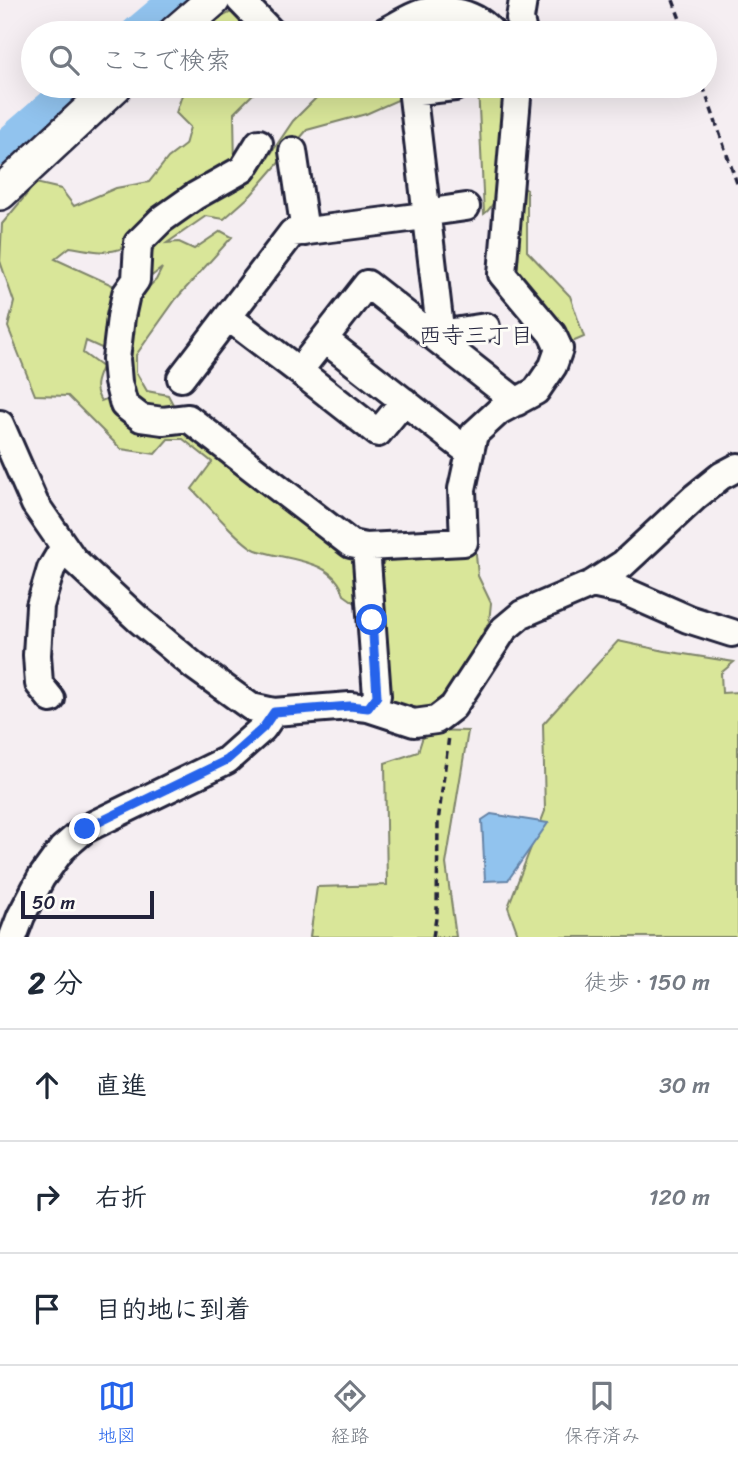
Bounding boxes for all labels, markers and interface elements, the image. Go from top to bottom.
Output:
search box [21,21,717,98]
text: ここで検索 [101,37,231,83]
icon: search [45,41,83,79]
district label: 西寺三丁目 [419,315,534,356]
route start [356,604,387,635]
route end [69,813,100,844]
text: 50 m [32,886,75,919]
scale bar [21,888,154,920]
text: 2 分 [28,956,83,1010]
text: 徒歩 · 150 m [584,962,710,1003]
text: 直進 [95,1062,147,1108]
text: 30 m [659,1065,710,1106]
icon: ahead [28,1066,66,1104]
text: 右折 [95,1174,147,1220]
text: 120 m [649,1177,710,1218]
icon: right [28,1178,66,1216]
text: 目的地に到着 [95,1286,251,1332]
icon: arrive [28,1290,66,1328]
tab: 地図 [98,1377,136,1452]
tab: 経路 [331,1377,369,1452]
tab: 保存済み [564,1377,640,1452]

